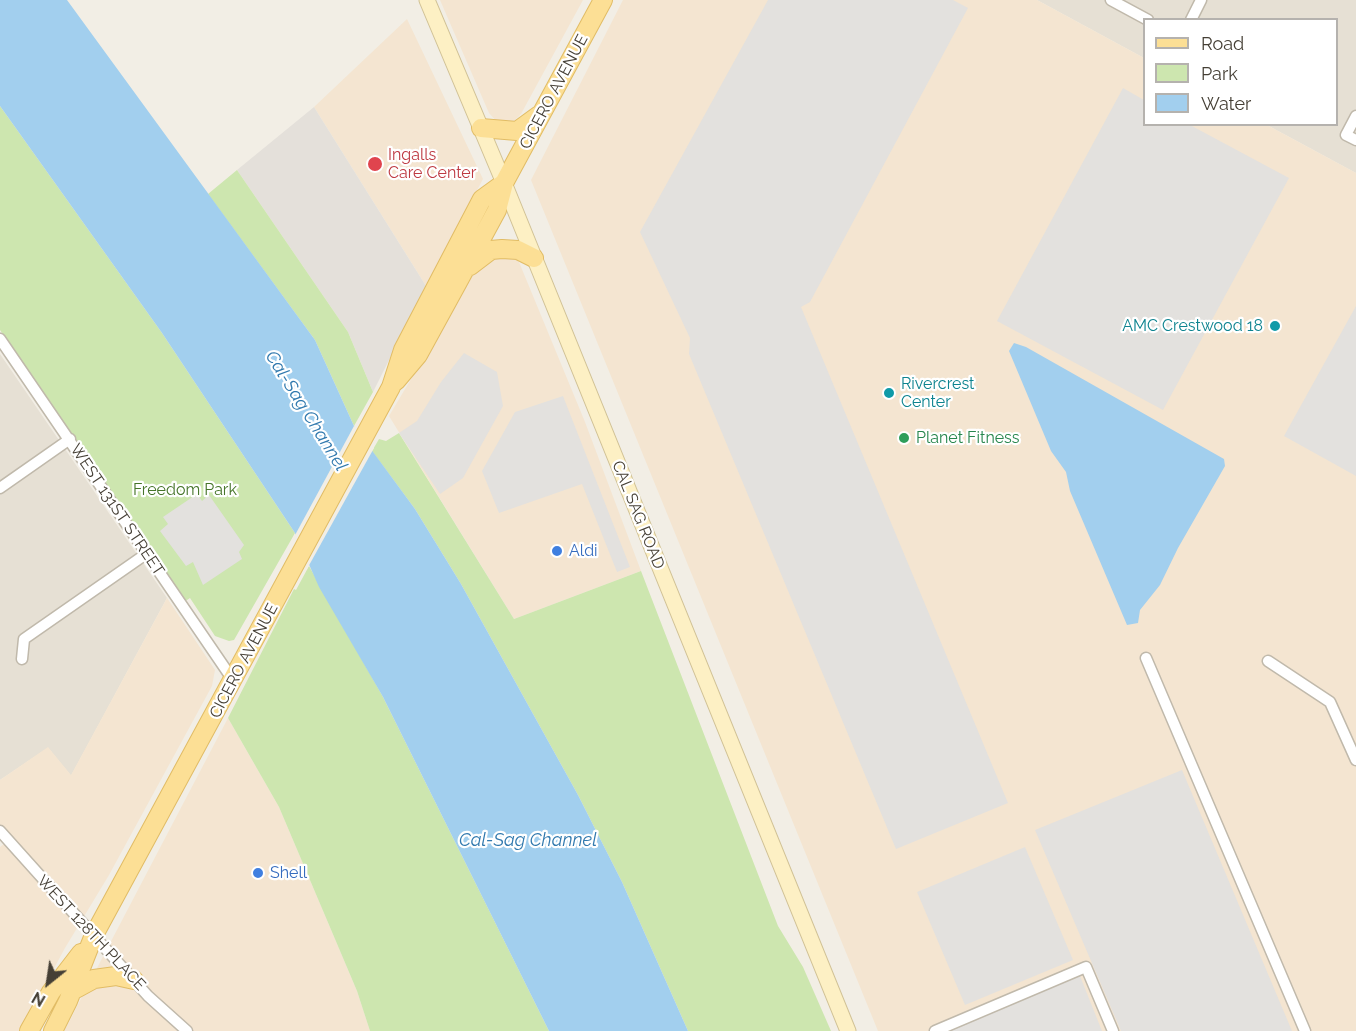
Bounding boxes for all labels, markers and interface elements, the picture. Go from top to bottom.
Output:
legend [1143,18,1338,126]
street label: CICERO AVENUE [516,31,592,153]
text: Road [1201,33,1244,54]
text: Park [1201,63,1238,84]
text: Water [1201,93,1251,114]
place label: Ingalls Care Center [388,145,476,183]
marker: Ingalls Care Center [366,155,384,173]
place label: AMC Crestwood 18 [1122,316,1263,336]
marker: AMC Crestwood 18 [1268,319,1282,333]
water label: Cal-Sag Channel [260,347,352,475]
place label: Rivercrest Center [901,374,974,412]
marker: Rivercrest Center [882,386,896,400]
place label: Planet Fitness [916,428,1020,448]
marker: Planet Fitness [897,431,911,445]
street label: WEST 131ST STREET [66,440,168,580]
street label: CAL SAG ROAD [608,458,668,572]
park label: Freedom Park [133,480,237,500]
place label: Aldi [569,541,598,561]
marker: Aldi [550,544,564,558]
street label: CICERO AVENUE [206,600,282,722]
water label: Cal-Sag Channel [459,830,597,852]
place label: Shell [270,863,307,883]
marker: Shell [251,866,265,880]
street label: WEST 128TH PLACE [33,871,149,995]
north arrow [18,953,78,1013]
text: N [29,988,49,1010]

